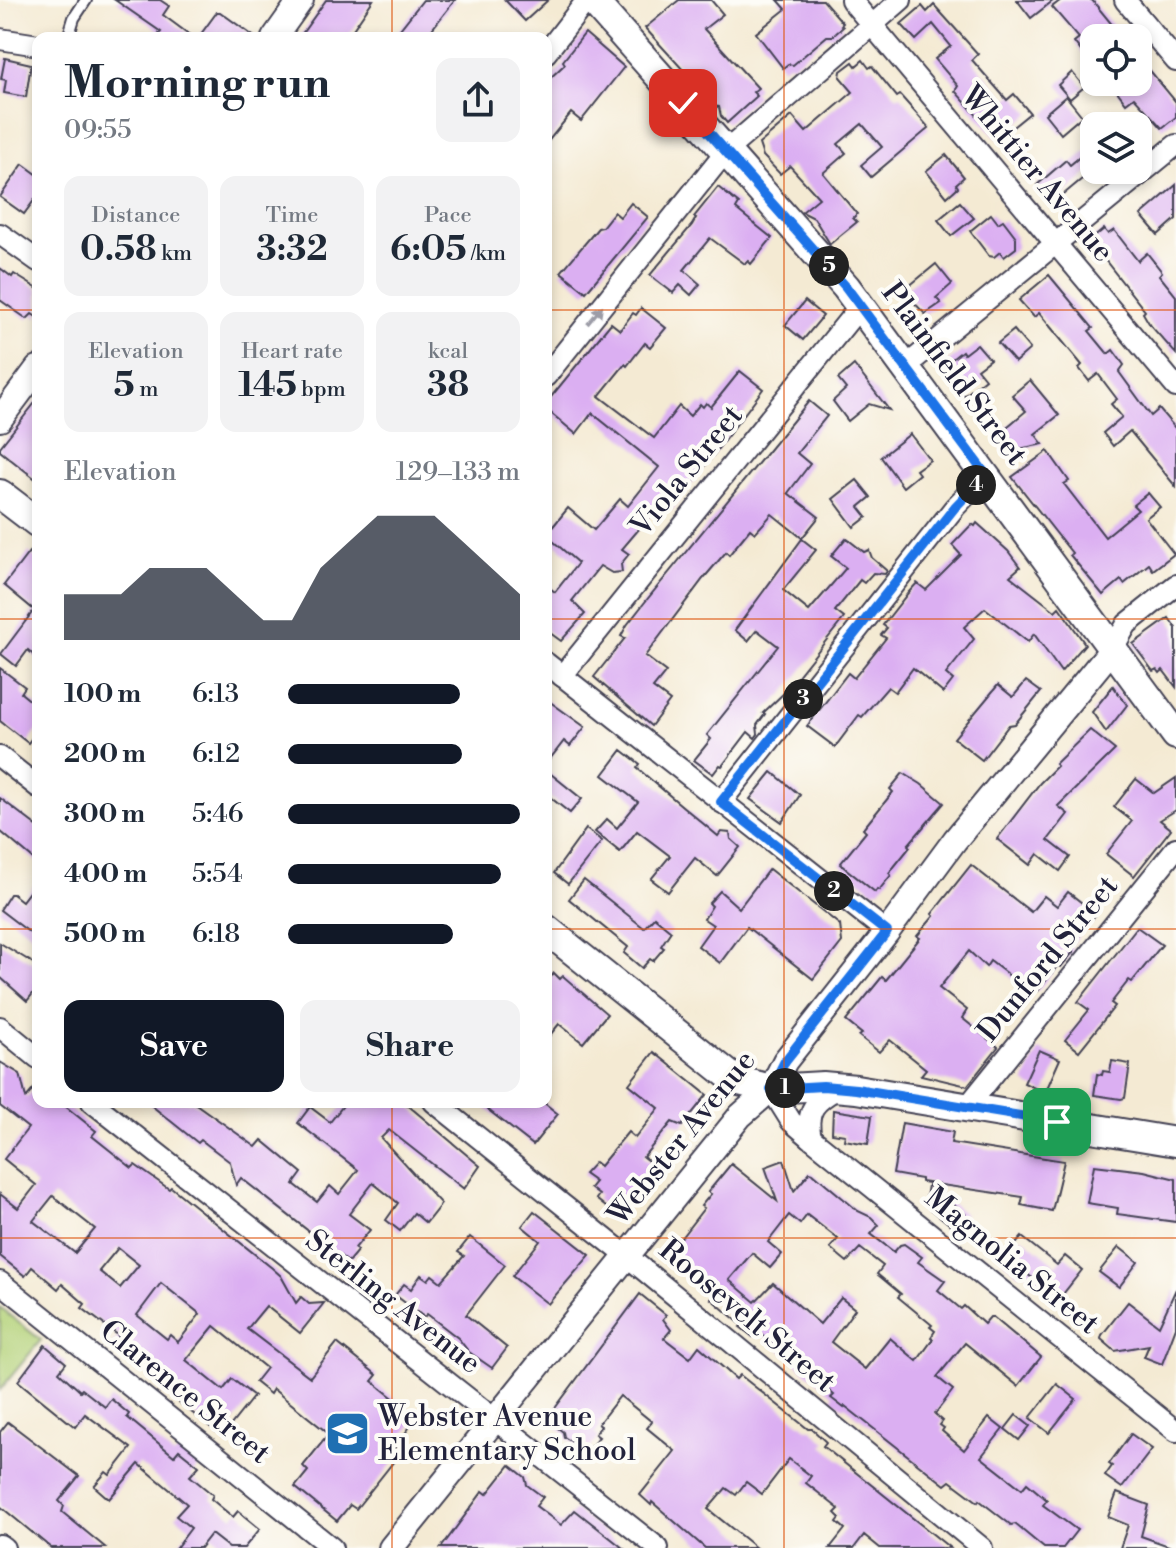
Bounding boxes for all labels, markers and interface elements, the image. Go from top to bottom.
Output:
map controls [1080,24,1152,184]
button: locate [1080,24,1152,96]
text: Morning run [64,56,330,111]
button: share [436,58,520,142]
pin [649,69,717,137]
street label: Whittier Avenue [951,77,1122,270]
icon: check [661,81,705,125]
button: layers [1080,112,1152,184]
text: 09:55 [64,114,132,146]
text: Distance [92,202,180,229]
text: Time [266,202,318,229]
text: Pace [424,202,472,229]
text: 0.58 [80,229,157,271]
text: 3:32 [256,229,328,271]
text: 6:05 [390,229,467,271]
text: km [157,240,192,267]
text: /km [467,240,506,267]
pin: 5 [809,246,849,286]
text: 5 [822,252,836,279]
street label: Plainfield Street [873,275,1035,473]
one-way arrow [586,305,602,325]
text: Elevation [88,338,184,365]
text: Heart rate [241,338,343,365]
text: kcal [428,338,468,365]
text: 5 [114,365,135,407]
text: 145 [238,365,297,407]
text: 38 [427,365,469,407]
text: m [135,376,158,403]
text: bpm [297,376,346,403]
street label: Viola Street [622,397,752,545]
text: Elevation [64,456,177,488]
text: 129–133 m [396,456,520,488]
pin: 4 [956,465,996,505]
text: 4 [969,471,983,498]
text: 100 m [64,678,141,710]
text: 6:13 [192,678,239,710]
pin: 3 [783,679,823,719]
text: 3 [796,685,810,712]
text: 200 m [64,738,146,770]
text: 6:12 [192,738,240,770]
text: 300 m [64,798,145,830]
text: 5:46 [192,798,243,830]
text: 400 m [64,858,147,890]
text: 5:54 [192,858,243,890]
street label: Dunford Street [969,868,1127,1050]
pin: 2 [814,871,854,911]
text: 2 [827,877,841,904]
text: 500 m [64,918,146,950]
text: 6:18 [192,918,240,950]
button: Save [64,1000,284,1092]
button: Share [300,1000,520,1092]
street label: Webster Avenue [599,1043,764,1234]
pin: 1 [765,1068,805,1108]
text: 1 [780,1074,790,1101]
pin [1023,1088,1091,1156]
icon: arrive [1035,1100,1079,1144]
street label: Magnolia Street [917,1179,1107,1343]
street label: Sterling Avenue [298,1222,488,1382]
street label: Roosevelt Street [651,1231,843,1401]
street label: Clarence Street [92,1312,278,1473]
place label: Webster Avenue Elementary School [377,1398,636,1470]
school or university icon: Webster Avenue Elementary School [323,1410,371,1458]

